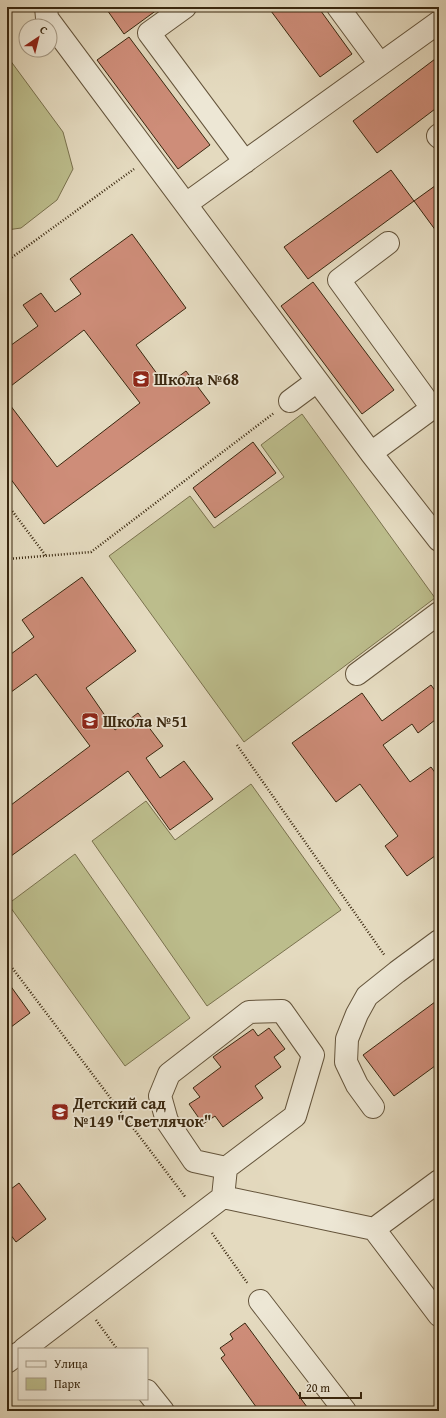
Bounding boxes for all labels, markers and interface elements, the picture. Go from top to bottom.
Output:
north arrow [18,18,58,58]
text: С [37,21,51,38]
place label: Школа №68 [154,367,239,391]
school or university icon: Школа №68 [131,369,151,389]
place label: Школа №51 [103,709,188,733]
school or university icon: Школа №51 [80,711,100,731]
place label: Детский сад №149 "Светлячок" [72,1091,212,1133]
school or university icon: Детский сад №149 "Светлячок" [50,1102,70,1122]
legend [18,1348,148,1400]
text: Улица [54,1355,88,1372]
scale bar [300,1374,361,1400]
text: Парк [54,1375,81,1392]
text: 20 m [306,1379,330,1396]

